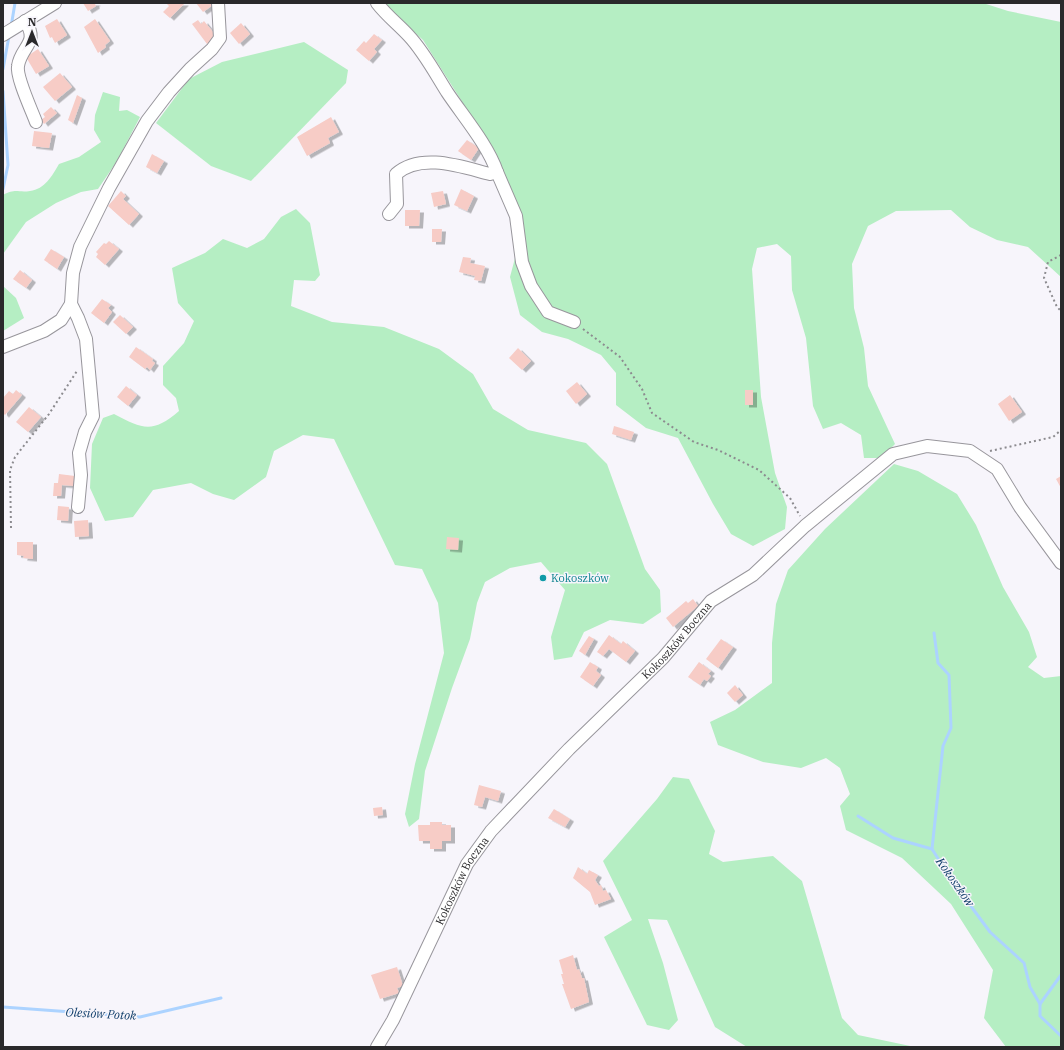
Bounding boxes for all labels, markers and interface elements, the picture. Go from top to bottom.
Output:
north arrow [12,12,52,52]
text: N [28,15,37,29]
place label: Kokoszków [551,571,609,585]
marker: Kokoszków [538,573,548,583]
street label: Kokoszków Boczna [639,599,714,682]
street label: Kokoszków Boczna [432,834,492,927]
water label: Kokoszków [933,854,979,910]
water label: Olesiów Potok [65,1004,137,1023]

